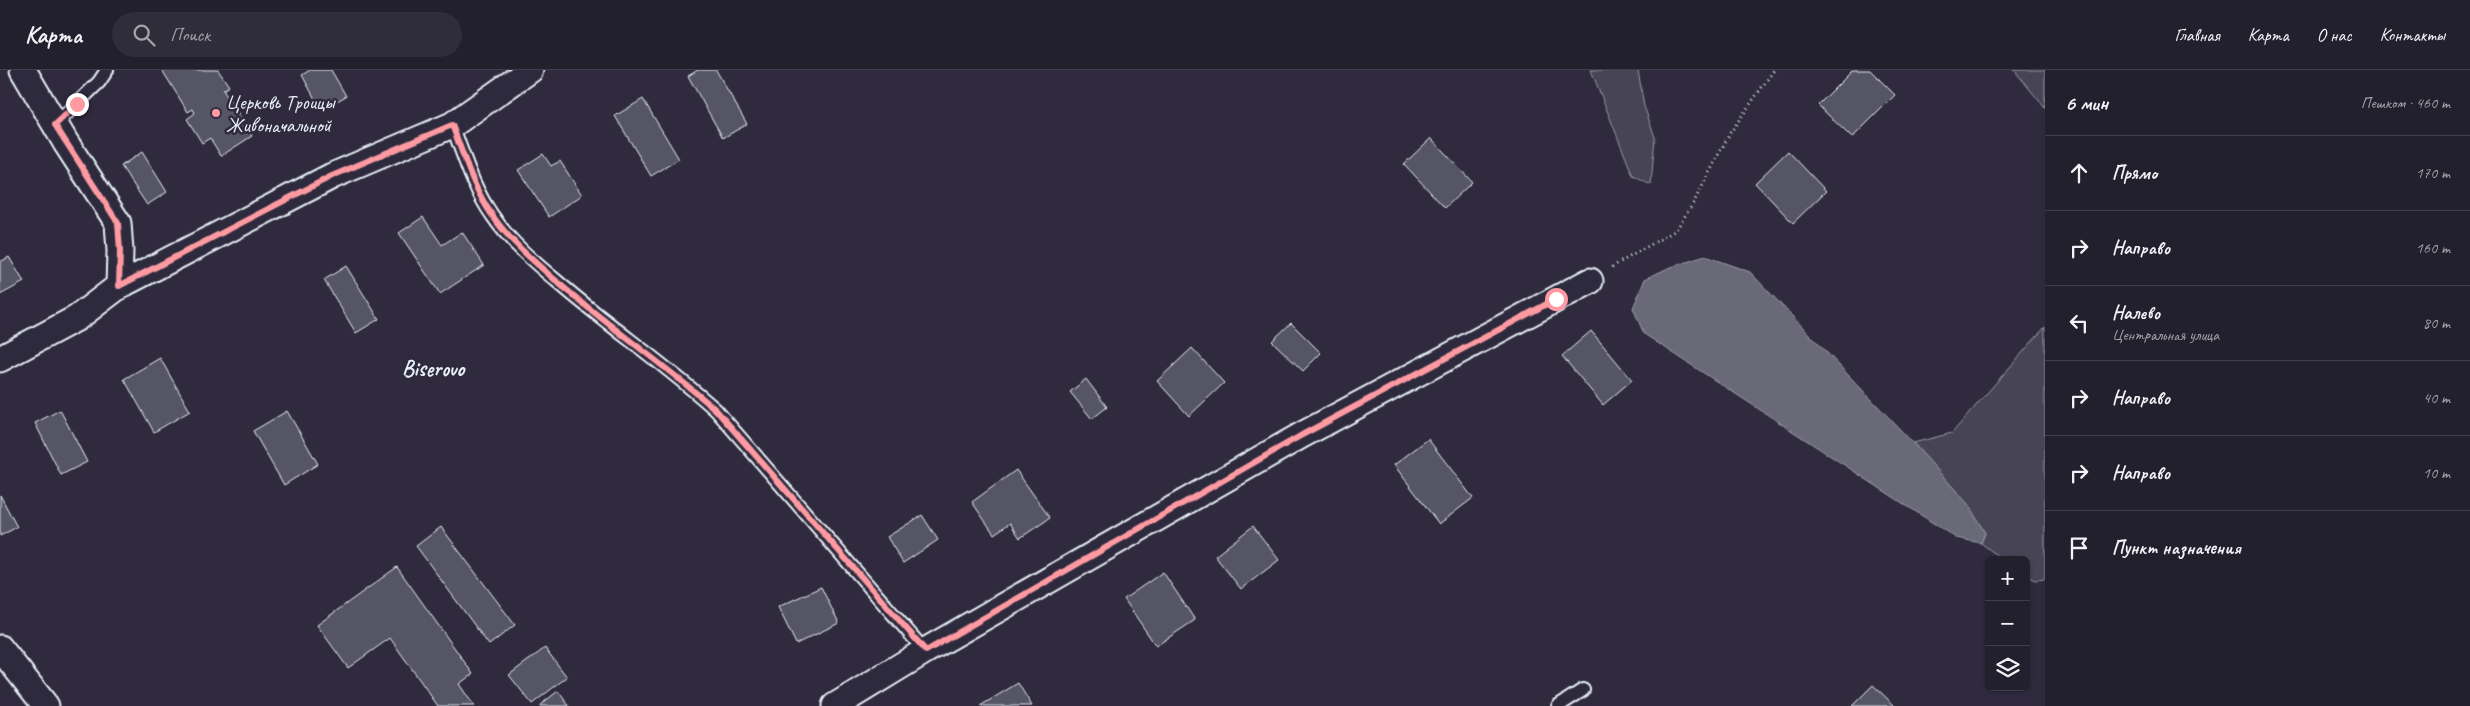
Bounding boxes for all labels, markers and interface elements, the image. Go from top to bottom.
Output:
search box [112,12,462,57]
text: Карта [25,20,82,50]
icon: search [130,21,158,49]
text: Поиск [170,23,210,47]
text: Главная [2175,24,2220,46]
text: Карта [2248,24,2289,46]
text: О нас [2317,24,2352,46]
text: Контакты [2380,24,2445,46]
place label: Церковь Троицы Живоначальной [226,90,336,138]
text: 6 мин [2065,90,2108,116]
route end [66,93,89,116]
text: Пешком · 460 m [2361,93,2450,113]
marker: Церковь Троицы Живоначальной [210,107,222,119]
icon: ahead [2065,159,2093,187]
text: Прямо [2112,161,2157,185]
text: 170 m [2416,163,2450,183]
icon: right [2065,234,2093,262]
text: Направо [2112,236,2170,260]
text: 160 m [2416,238,2450,258]
route start [1545,288,1568,311]
text: Налево [2112,301,2160,325]
icon: left [2065,309,2093,337]
text: 80 m [2423,313,2450,333]
text: Центральная улица [2112,325,2219,345]
district label: Biserovo [402,355,466,383]
icon: right [2065,384,2093,412]
text: Направо [2112,386,2170,410]
text: 40 m [2423,388,2450,408]
icon: right [2065,459,2093,487]
text: Направо [2112,461,2170,485]
text: 10 m [2423,463,2450,483]
icon: arrive [2065,534,2093,562]
text: Пункт назначения [2112,536,2241,560]
map controls [1985,556,2030,691]
button: + [1985,556,2030,601]
button: − [1985,601,2030,646]
button: layers [1985,646,2030,691]

